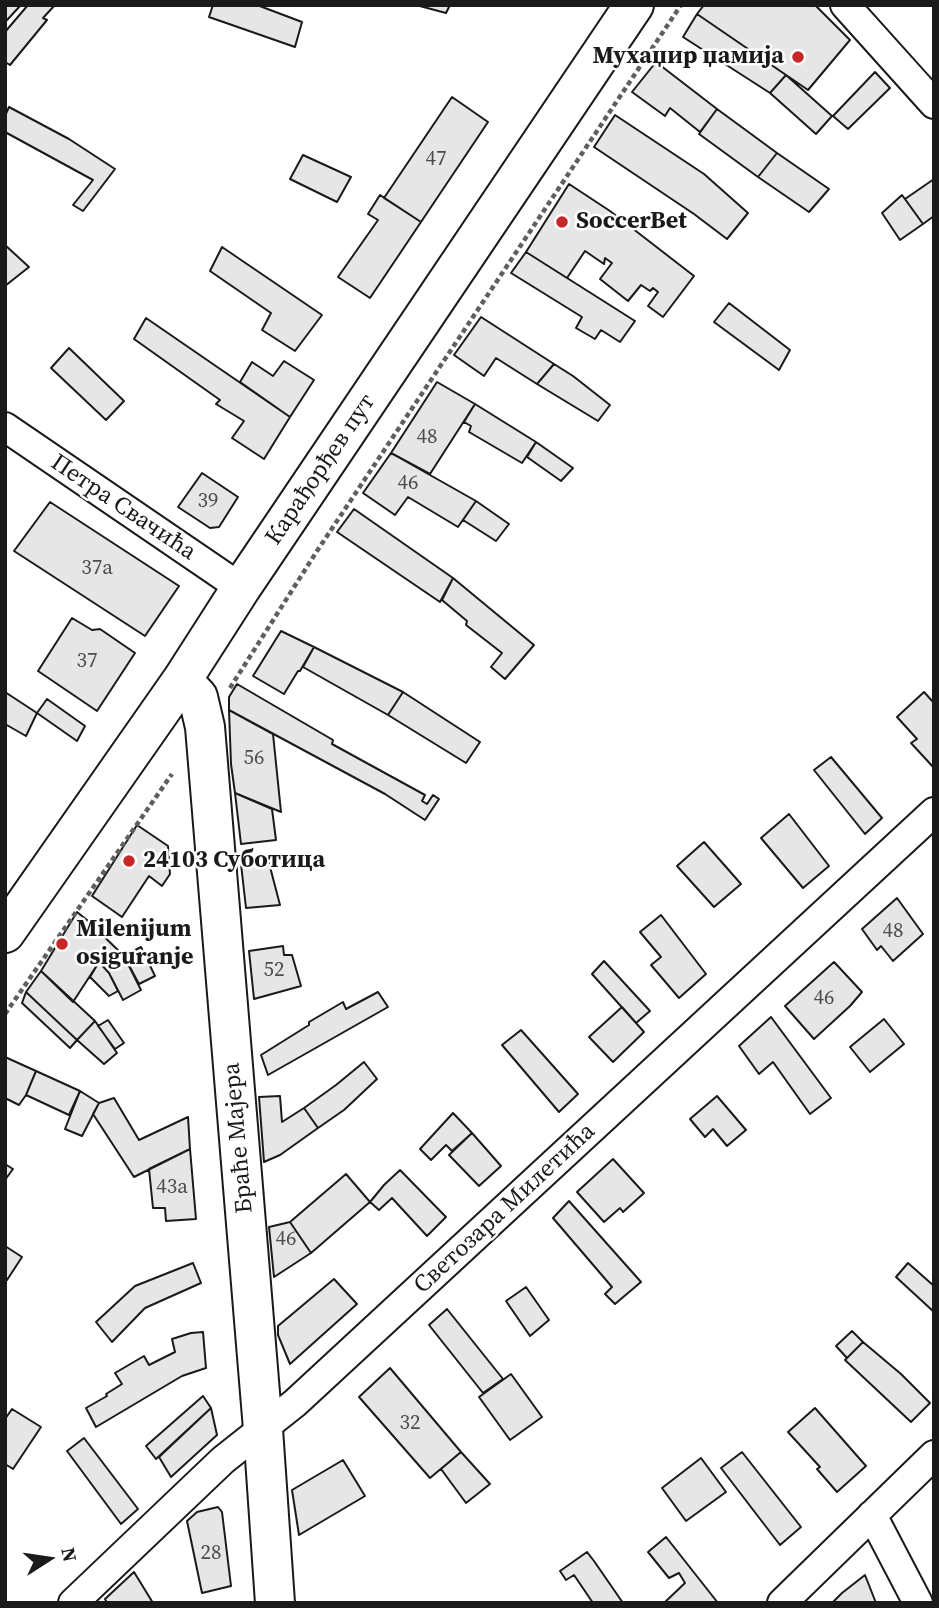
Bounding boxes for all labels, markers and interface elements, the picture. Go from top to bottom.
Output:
place label: Мухаџир џамија [593,43,784,71]
marker: Мухаџир џамија [790,49,806,65]
house number: 47 [426,147,446,173]
place label: SoccerBet [576,208,687,236]
marker: SoccerBet [554,214,570,230]
street label: Карађорђев пут [260,389,382,551]
house number: 48 [417,425,437,451]
street label: Петра Свачића [45,449,201,567]
house number: 46 [398,471,418,497]
house number: 39 [198,489,218,515]
house number: 37a [81,556,113,582]
house number: 37 [77,649,97,675]
house number: 56 [244,746,264,772]
place label: 24103 Суботица [143,847,325,875]
marker: 24103 Суботица [121,853,137,869]
place label: Milenijum osiguranje [76,916,194,972]
house number: 48 [883,919,903,945]
marker: Milenijum osiguranje [54,936,70,952]
house number: 52 [264,958,284,984]
house number: 46 [814,986,834,1012]
street label: Браће Мајера [218,1061,260,1215]
street label: Светозара Милетића [409,1118,601,1300]
house number: 43a [156,1175,188,1201]
house number: 46 [276,1227,296,1253]
house number: 32 [400,1411,420,1437]
north arrow [14,1524,84,1594]
house number: 28 [201,1541,221,1567]
text: N [55,1545,84,1564]

